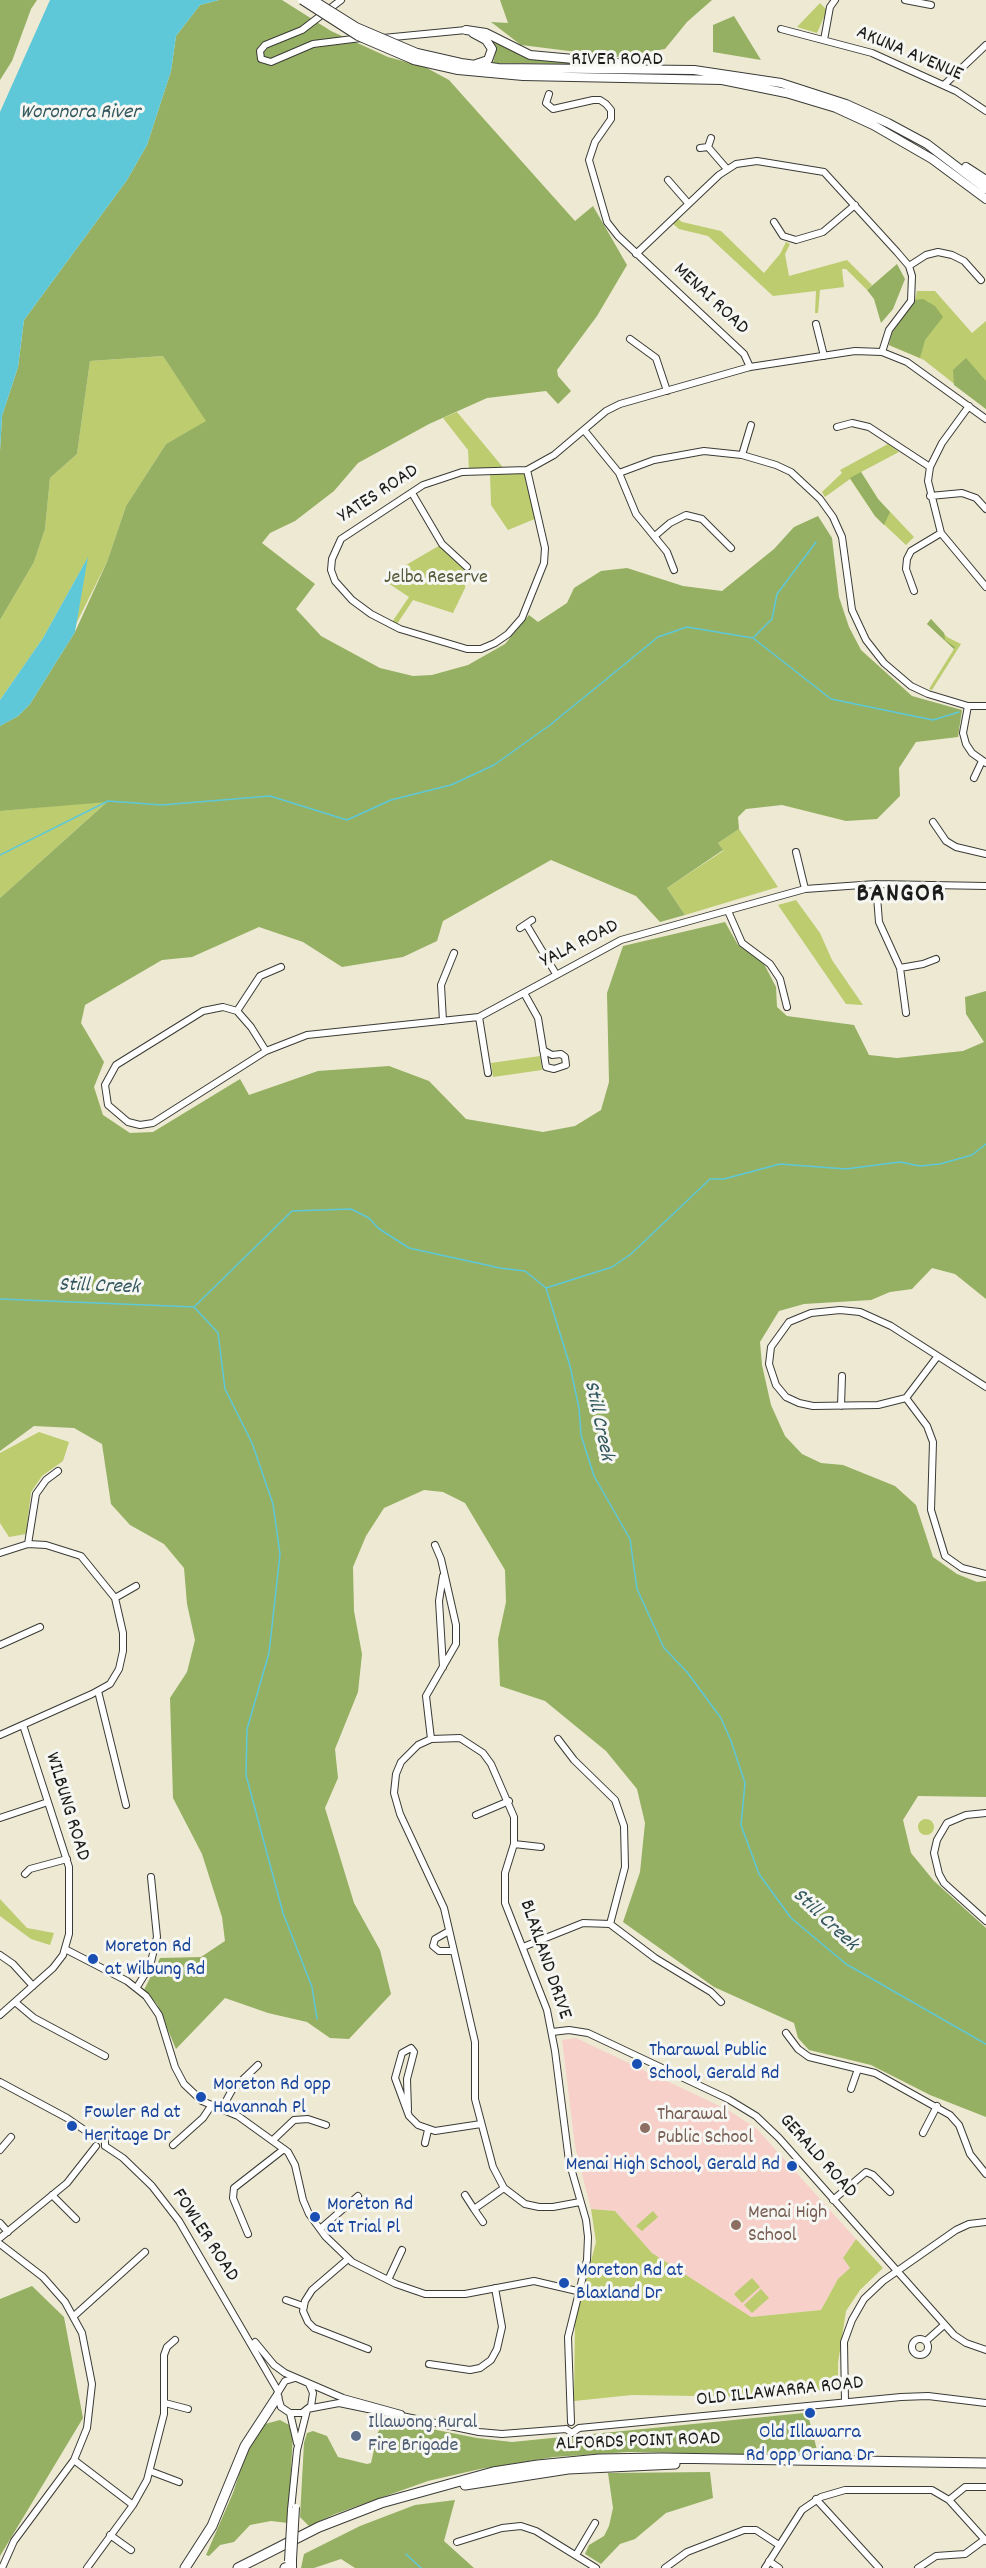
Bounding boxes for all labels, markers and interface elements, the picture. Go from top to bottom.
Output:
street label: AKUNA AVENUE [852,22,966,88]
street label: RIVER ROAD [571,49,663,73]
water label: Woronora River [20,101,140,127]
street label: MENAI ROAD [667,259,753,341]
street label: YATES ROAD [334,460,424,530]
park label: Jelba Reserve [384,567,488,591]
district label: BANGOR [856,880,946,912]
street label: YALA ROAD [537,915,623,975]
water label: Still Creek [58,1274,140,1302]
water label: Still Creek [576,1379,618,1463]
street label: WILBUNG ROAD [38,1750,94,1864]
water label: Still Creek [786,1884,862,1958]
street label: BLAXLAND DRIVE [512,1897,576,2023]
place label: Moreton Rd at Wilbung Rd [105,1936,205,1983]
marker: Moreton Rd at Wilbung Rd [86,1952,100,1966]
place label: Tharawal Public School, Gerald Rd [649,2040,779,2087]
marker: Tharawal Public School, Gerald Rd [630,2057,644,2071]
place label: Moreton Rd opp Havannah Pl [213,2074,331,2121]
marker: Moreton Rd opp Havannah Pl [194,2090,208,2104]
place label: Fowler Rd at Heritage Dr [84,2102,181,2149]
place label: Tharawal Public School [657,2104,753,2151]
street label: GERALD ROAD [773,2110,861,2204]
marker: Fowler Rd at Heritage Dr [65,2119,79,2133]
marker: Tharawal Public School [638,2121,652,2135]
place label: Menai High School, Gerald Rd [566,2154,780,2178]
marker: Menai High School, Gerald Rd [785,2159,799,2173]
street label: FOWLER ROAD [165,2185,243,2287]
place label: Moreton Rd at Trial Pl [327,2194,413,2241]
place label: Menai High School [748,2202,827,2249]
marker: Moreton Rd at Trial Pl [308,2210,322,2224]
marker: Menai High School [729,2218,743,2232]
place label: Moreton Rd at Blaxland Dr [576,2260,683,2307]
marker: Moreton Rd at Blaxland Dr [557,2276,571,2290]
street label: OLD ILLAWARRA ROAD [695,2372,865,2414]
marker: Old Illawarra Rd opp Oriana Dr [803,2406,817,2420]
place label: Illawong Rural Fire Brigade [368,2412,477,2459]
place label: Old Illawarra Rd opp Oriana Dr [746,2422,874,2469]
street label: ALFORDS POINT ROAD [555,2428,721,2458]
marker: Illawong Rural Fire Brigade [349,2429,363,2443]

